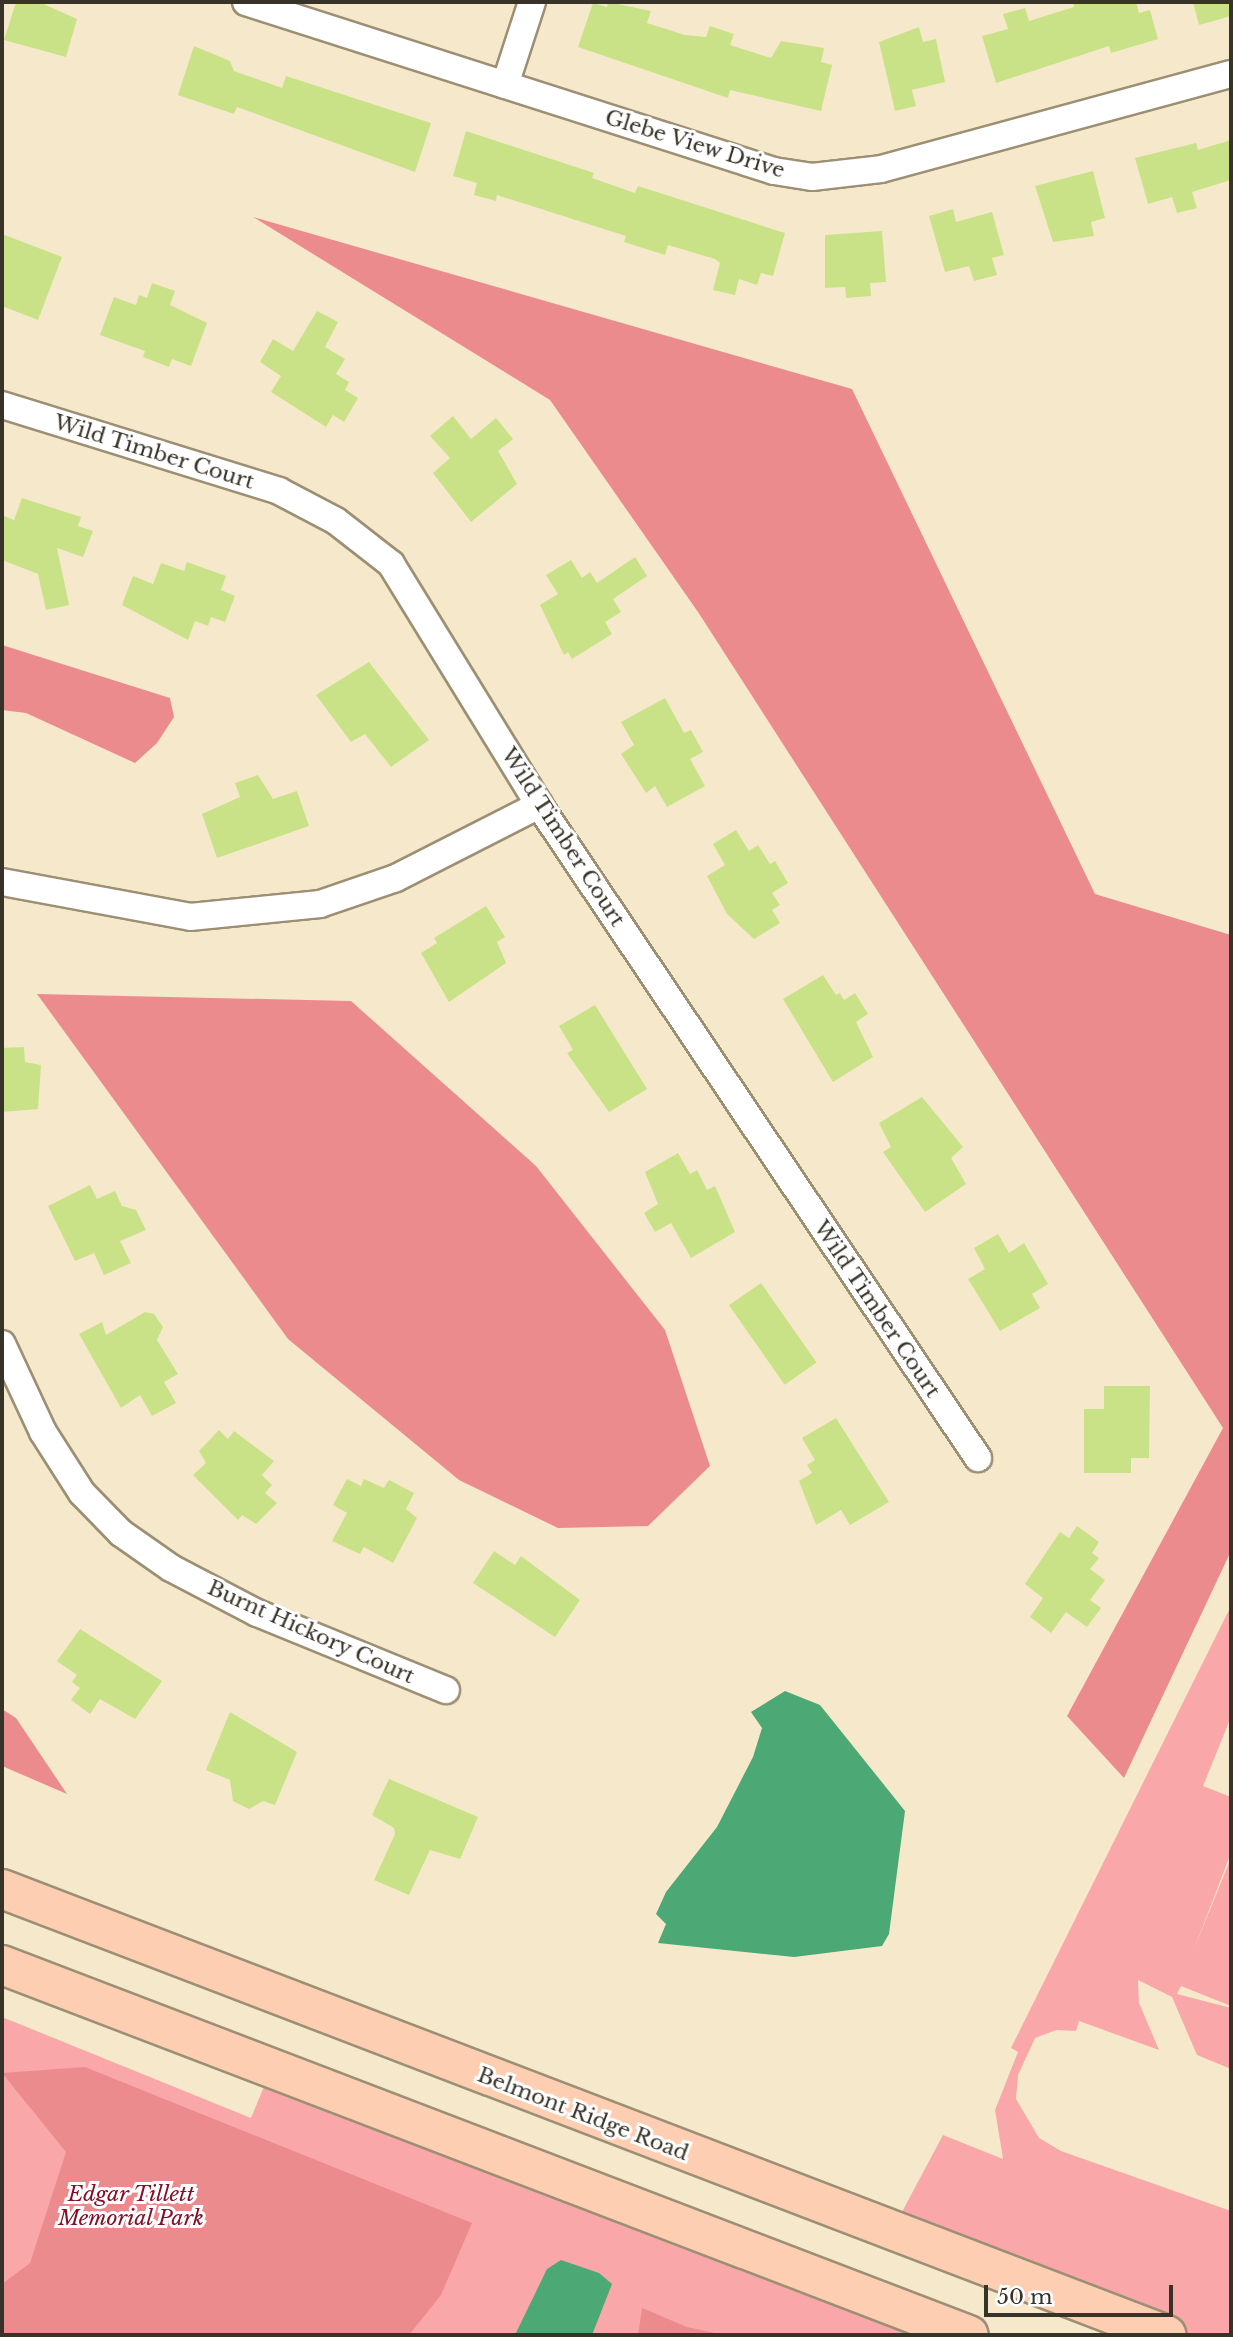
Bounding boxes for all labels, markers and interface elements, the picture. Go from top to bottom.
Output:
street label: Glebe View Drive [601,104,789,184]
street label: Wild Timber Court [50,409,258,495]
street label: Wild Timber Court [496,742,630,932]
street label: Wild Timber Court [808,1215,946,1403]
street label: Burnt Hickory Court [203,1575,419,1689]
street label: Belmont Ridge Road [474,2062,692,2166]
park label: Edgar Tillett Memorial Park [58,2181,204,2231]
scale bar [988,2270,1177,2314]
text: 50 m [997,2284,1052,2310]

